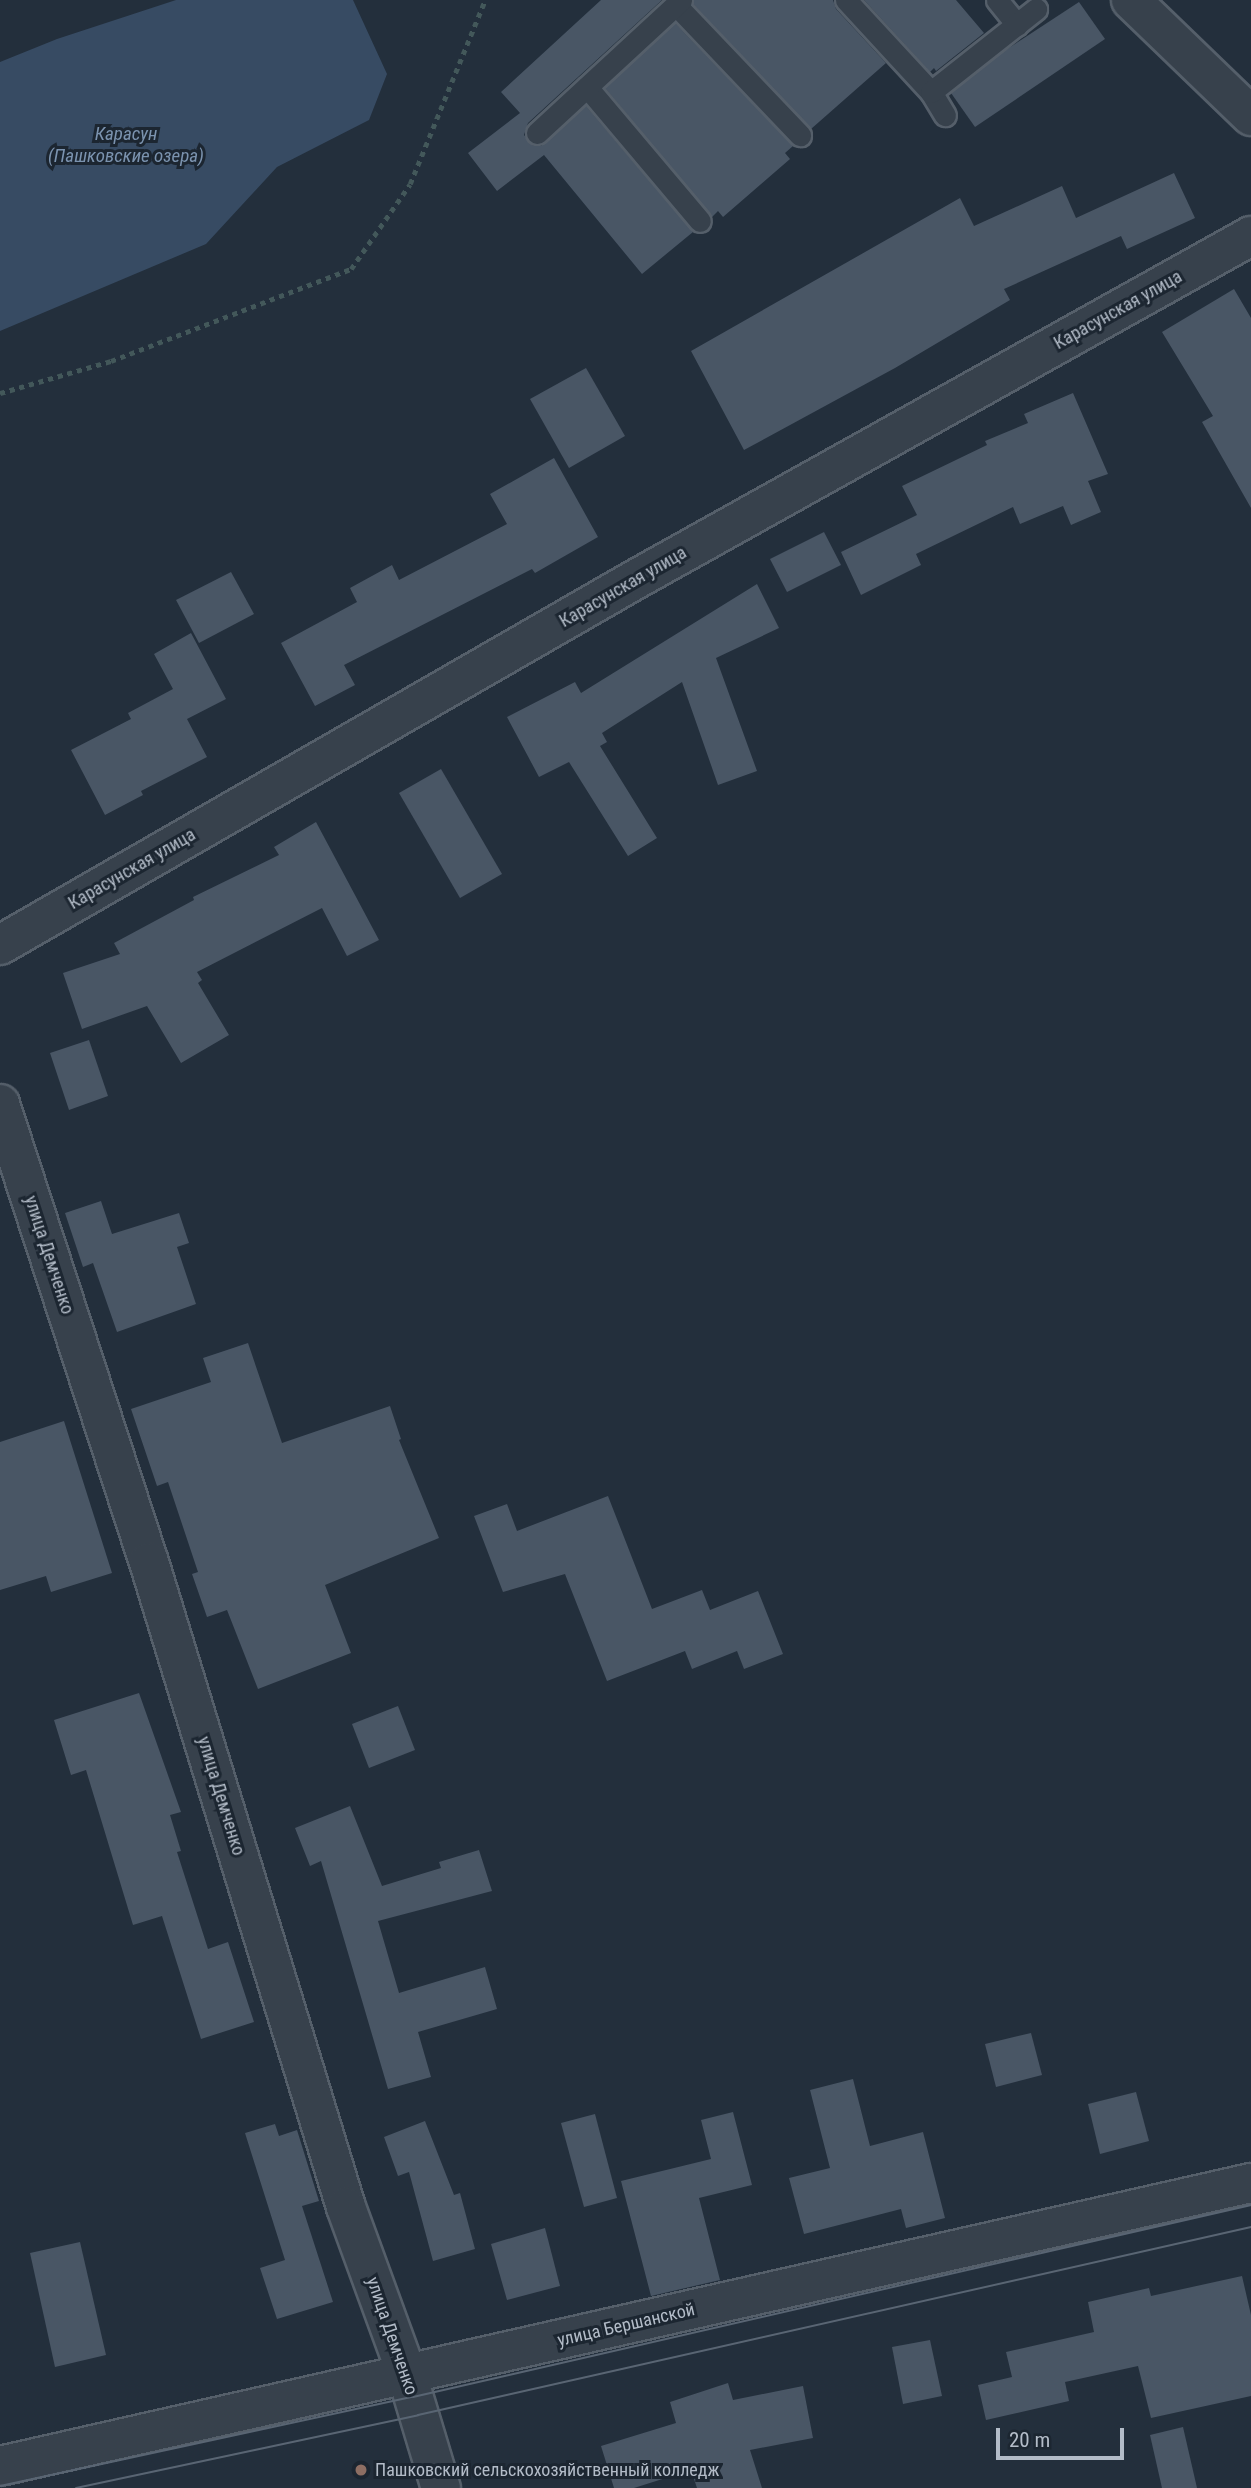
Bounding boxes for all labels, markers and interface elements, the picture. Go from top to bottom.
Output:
water label: Карасун (Пашковские озера) [48,123,204,167]
street label: Карасунская улица [1050,266,1186,354]
street label: Карасунская улица [556,542,690,632]
street label: Карасунская улица [65,824,199,914]
street label: улица Демченко [20,1193,78,1317]
street label: улица Демченко [193,1734,249,1858]
street label: улица Демченко [362,2274,422,2398]
street label: улица Бершанской [555,2299,697,2351]
scale bar [999,2414,1127,2458]
text: 20 m [1009,2428,1050,2452]
place label: Пашковский сельскохозяйственный колледж [375,2459,719,2481]
marker: Пашковский сельскохозяйственный колледж [353,2462,369,2478]

